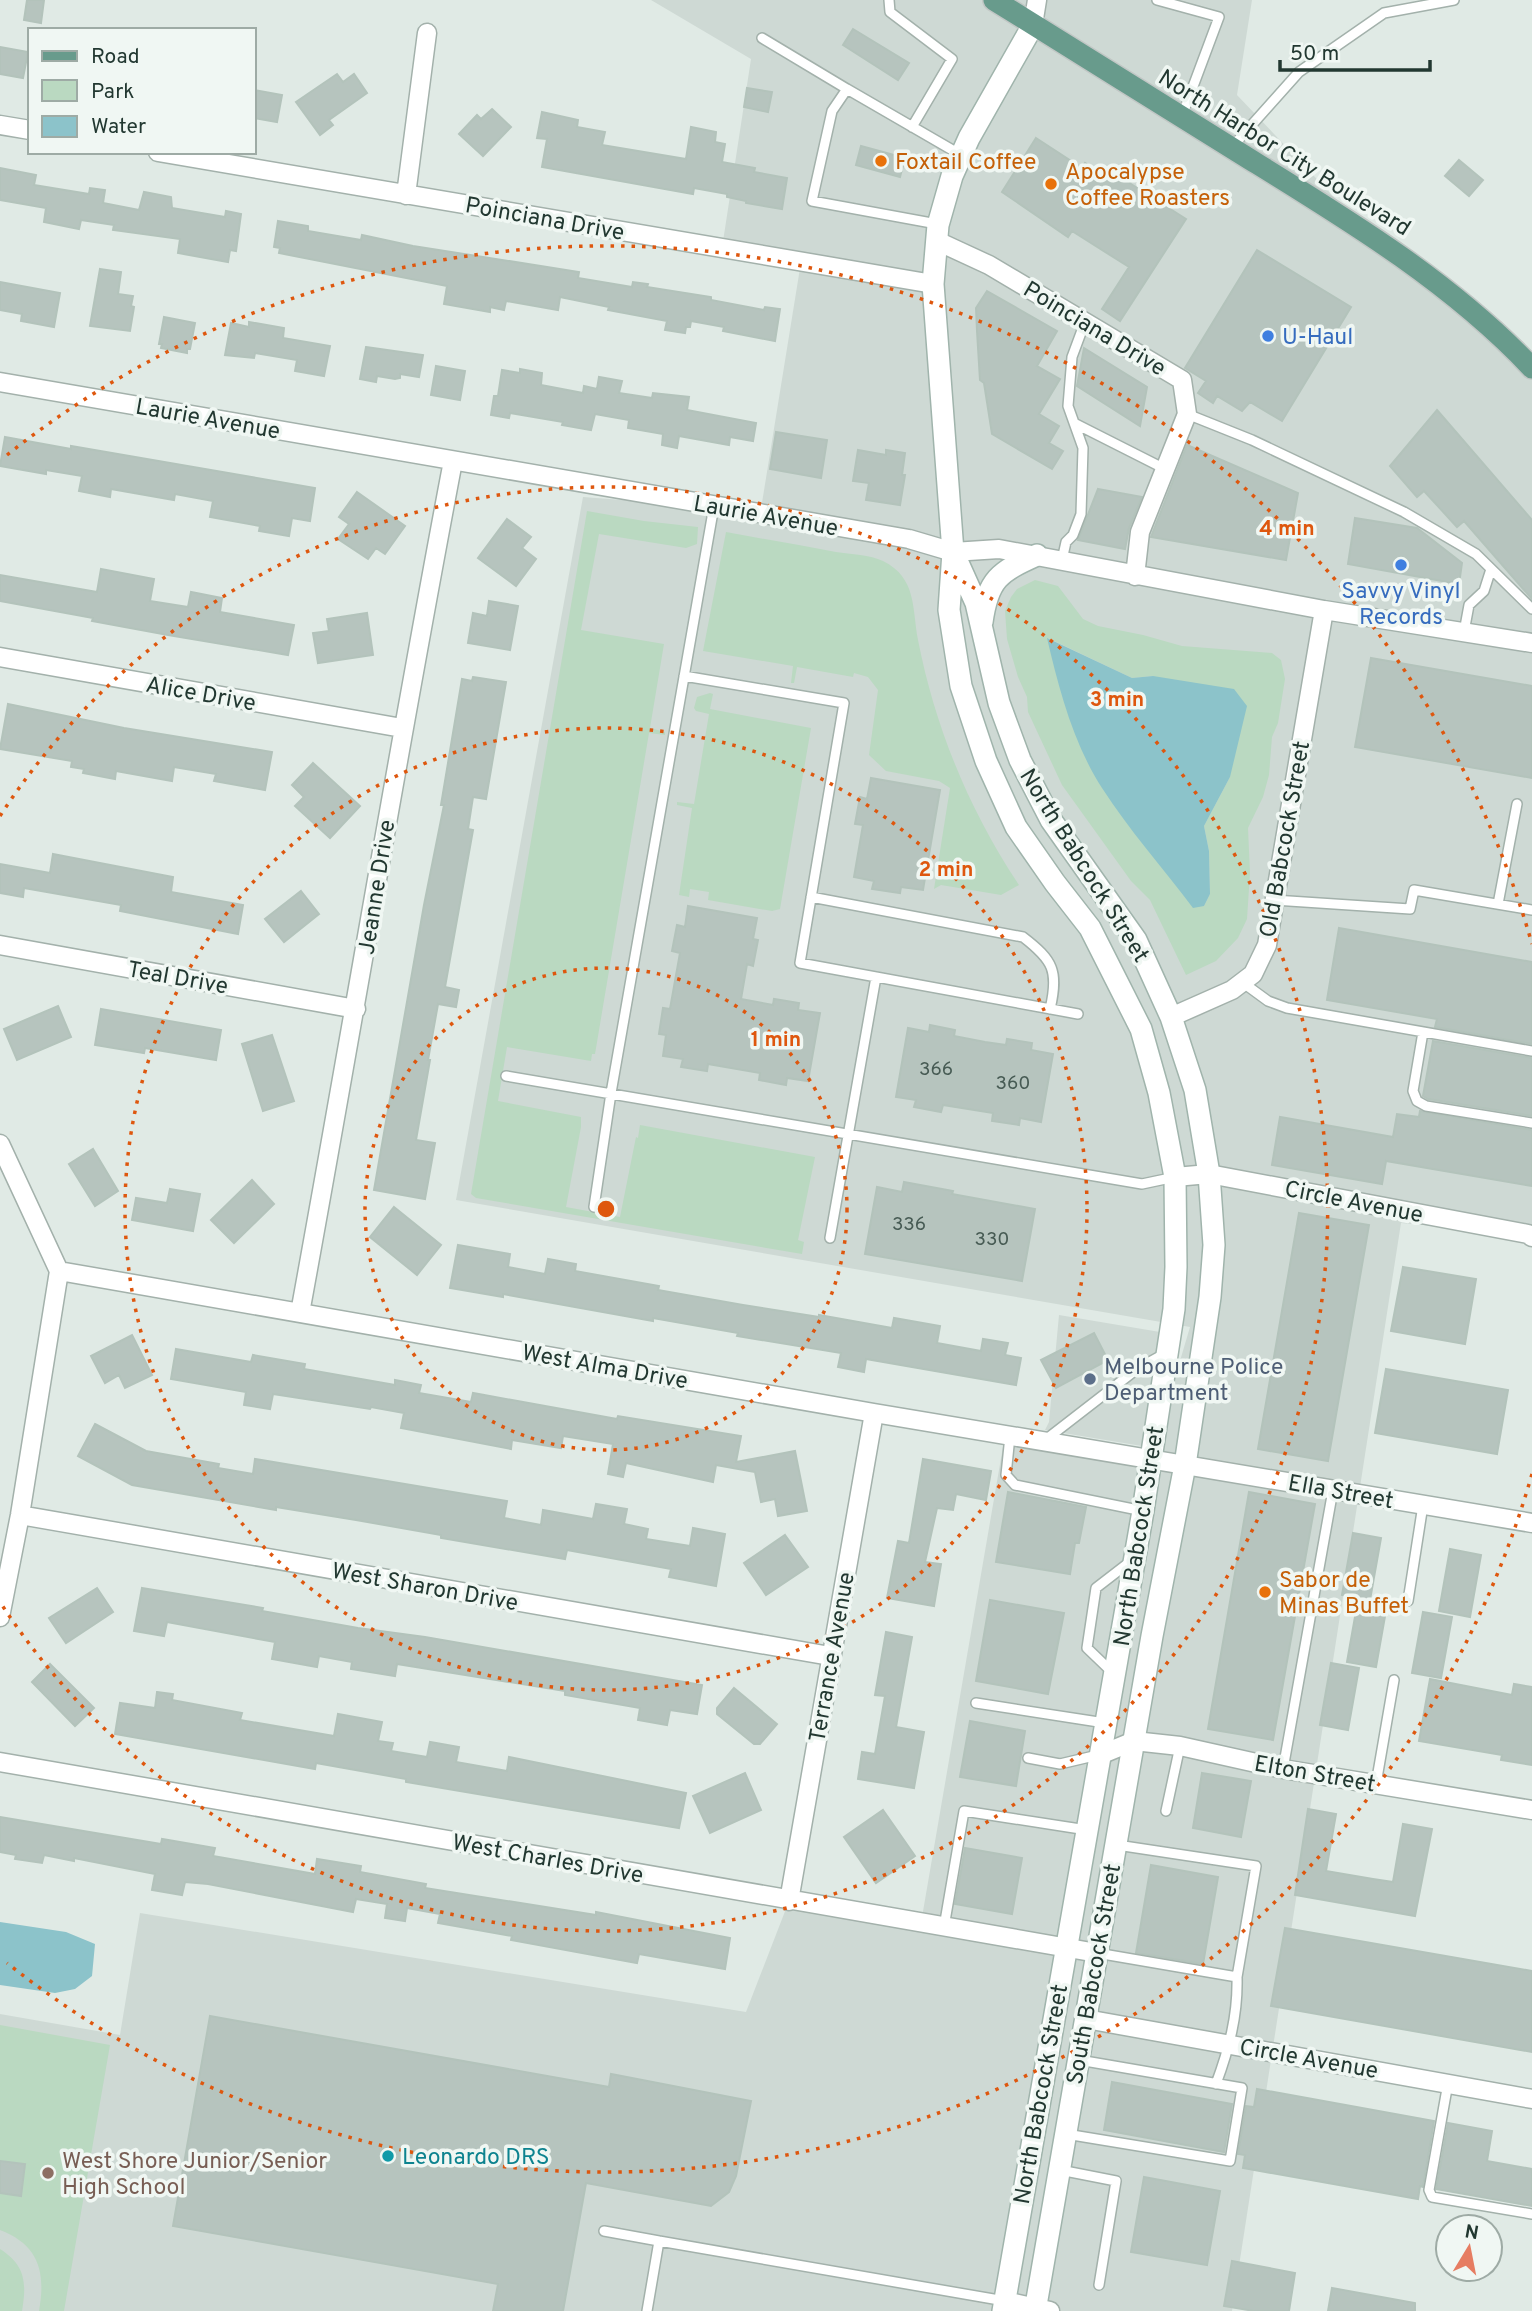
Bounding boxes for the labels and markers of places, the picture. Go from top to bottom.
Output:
place label: Foxtail Coffee [895,149,1036,178]
marker: Foxtail Coffee [873,153,889,169]
place label: Apocalypse Coffee Roasters [1065,159,1230,214]
marker: Apocalypse Coffee Roasters [1043,176,1059,192]
place label: U-Haul [1282,324,1353,353]
marker: U-Haul [1260,328,1276,344]
marker: Savvy Vinyl Records [1393,557,1409,573]
place label: Savvy Vinyl Records [1341,578,1461,633]
centre of rings [594,1197,618,1221]
place label: Melbourne Police Department [1104,1354,1283,1409]
marker: Melbourne Police Department [1082,1371,1098,1387]
place label: Sabor de Minas Buffet [1279,1567,1409,1622]
marker: Sabor de Minas Buffet [1257,1584,1273,1600]
place label: Leonardo DRS [402,2144,550,2173]
place label: West Shore Junior/Senior High School [62,2148,327,2203]
marker: Leonardo DRS [380,2148,396,2164]
marker: West Shore Junior/Senior High School [40,2165,56,2181]

